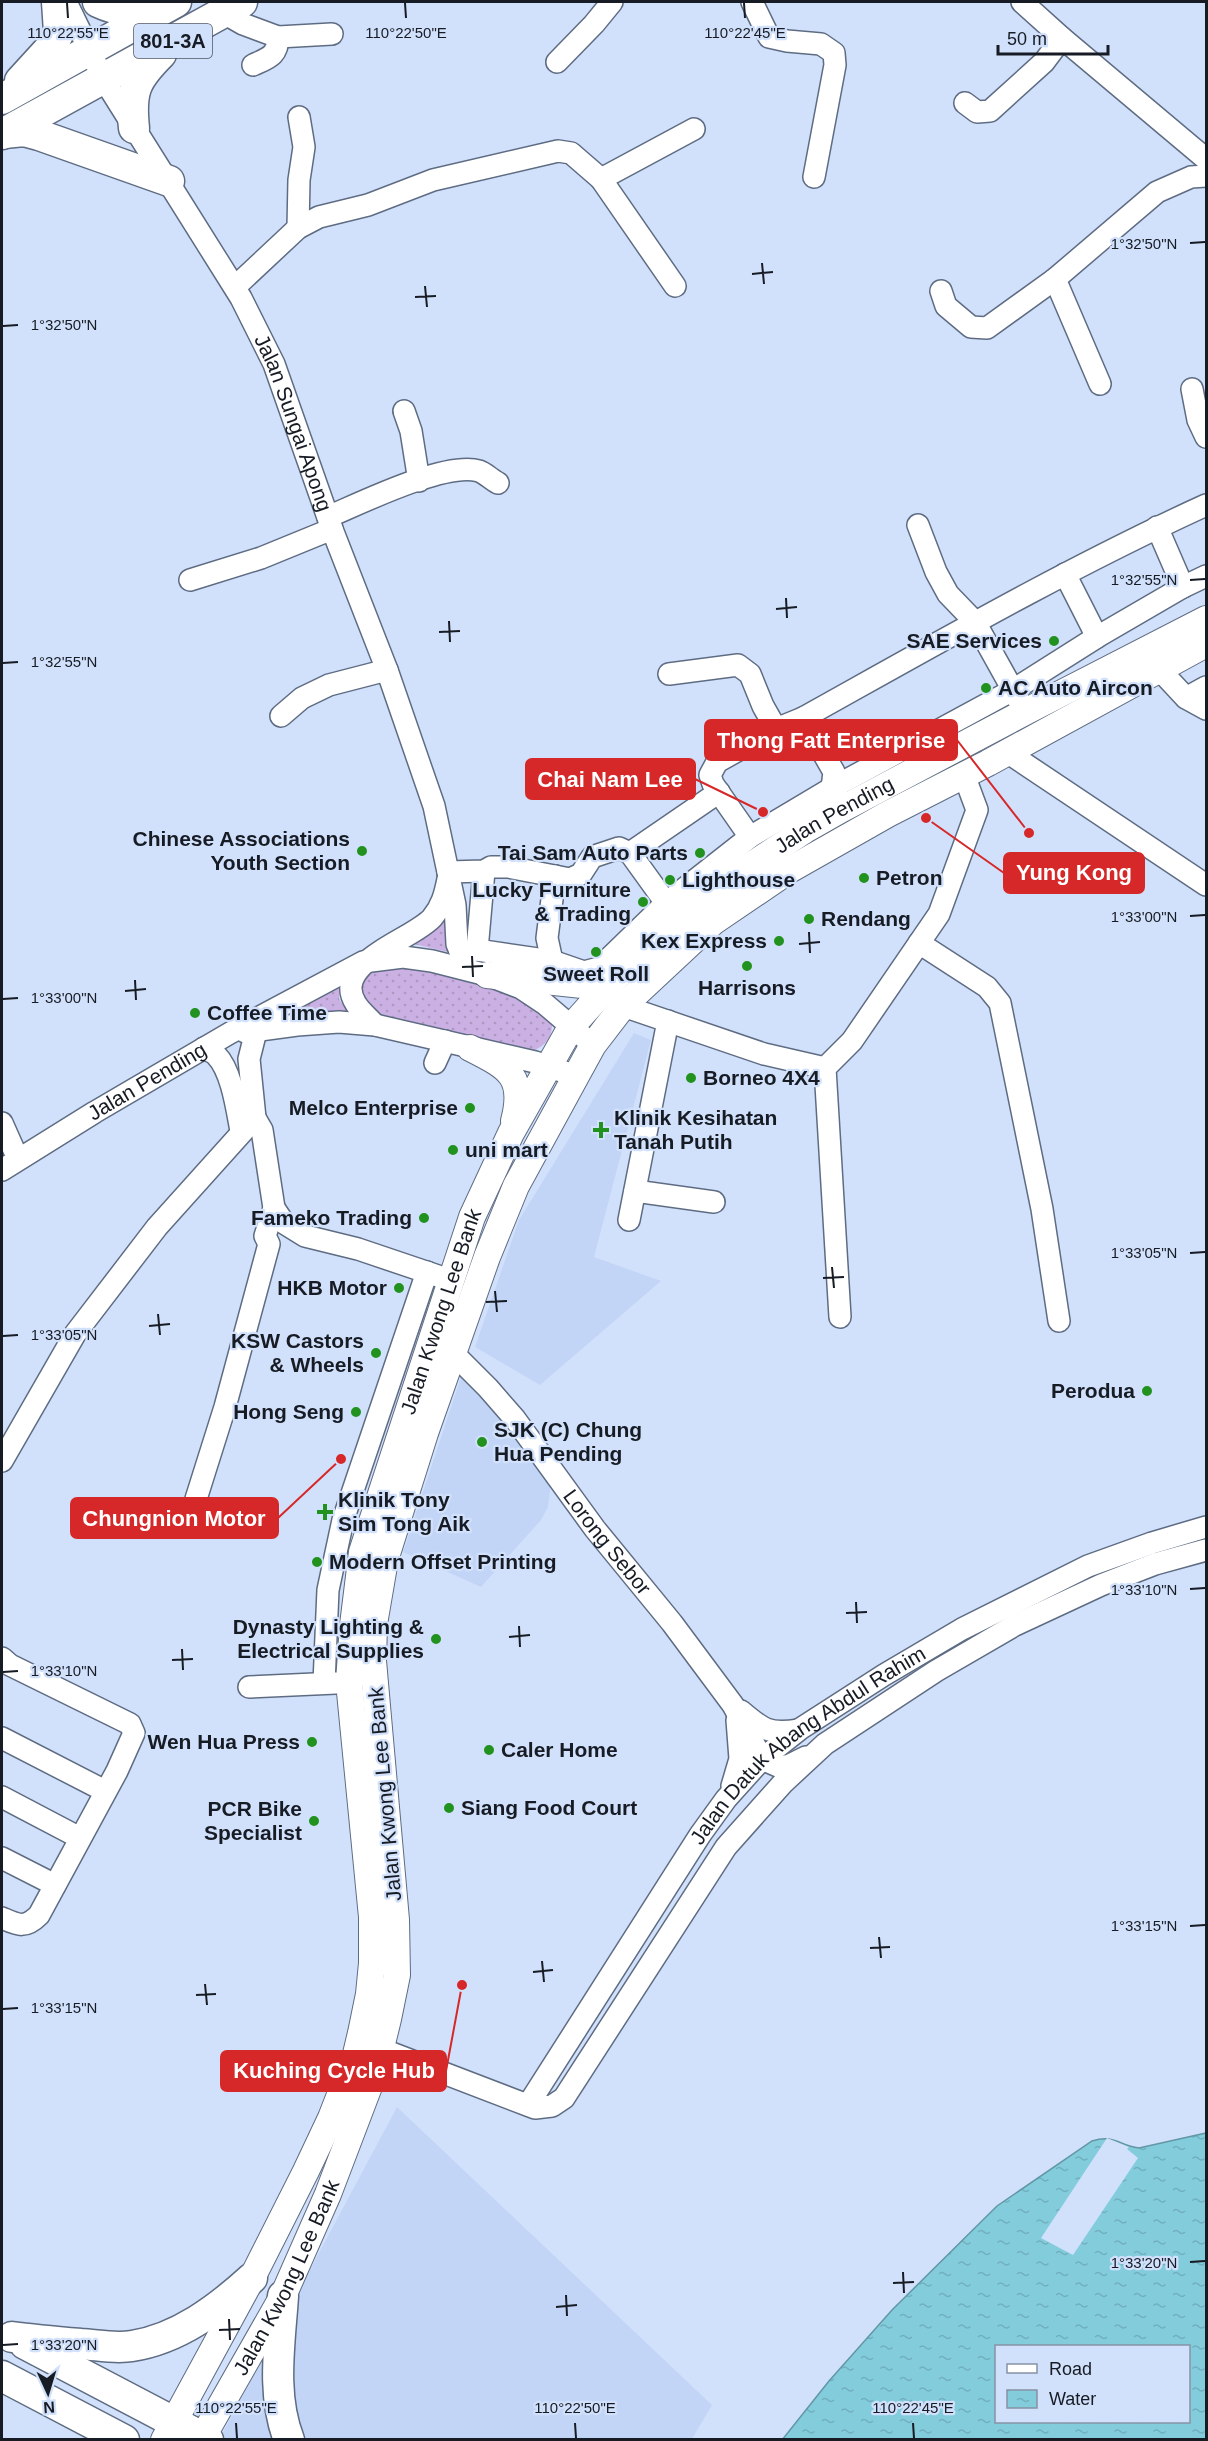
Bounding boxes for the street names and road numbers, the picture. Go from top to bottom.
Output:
road number: 801-3A [134,24,212,58]
street label: Jalan Sungai Apong [250,330,337,514]
street label: Jalan Pending [770,772,897,858]
street label: Jalan Pending [83,1038,210,1125]
street label: Jalan Kwong Lee Bank [396,1204,486,1417]
street label: Lorong Sebor [559,1485,656,1599]
street label: Jalan Datuk Abang Abdul Rahim [685,1641,929,1848]
street label: Jalan Kwong Lee Bank [364,1686,405,1902]
street label: Jalan Kwong Lee Bank [228,2176,344,2379]

